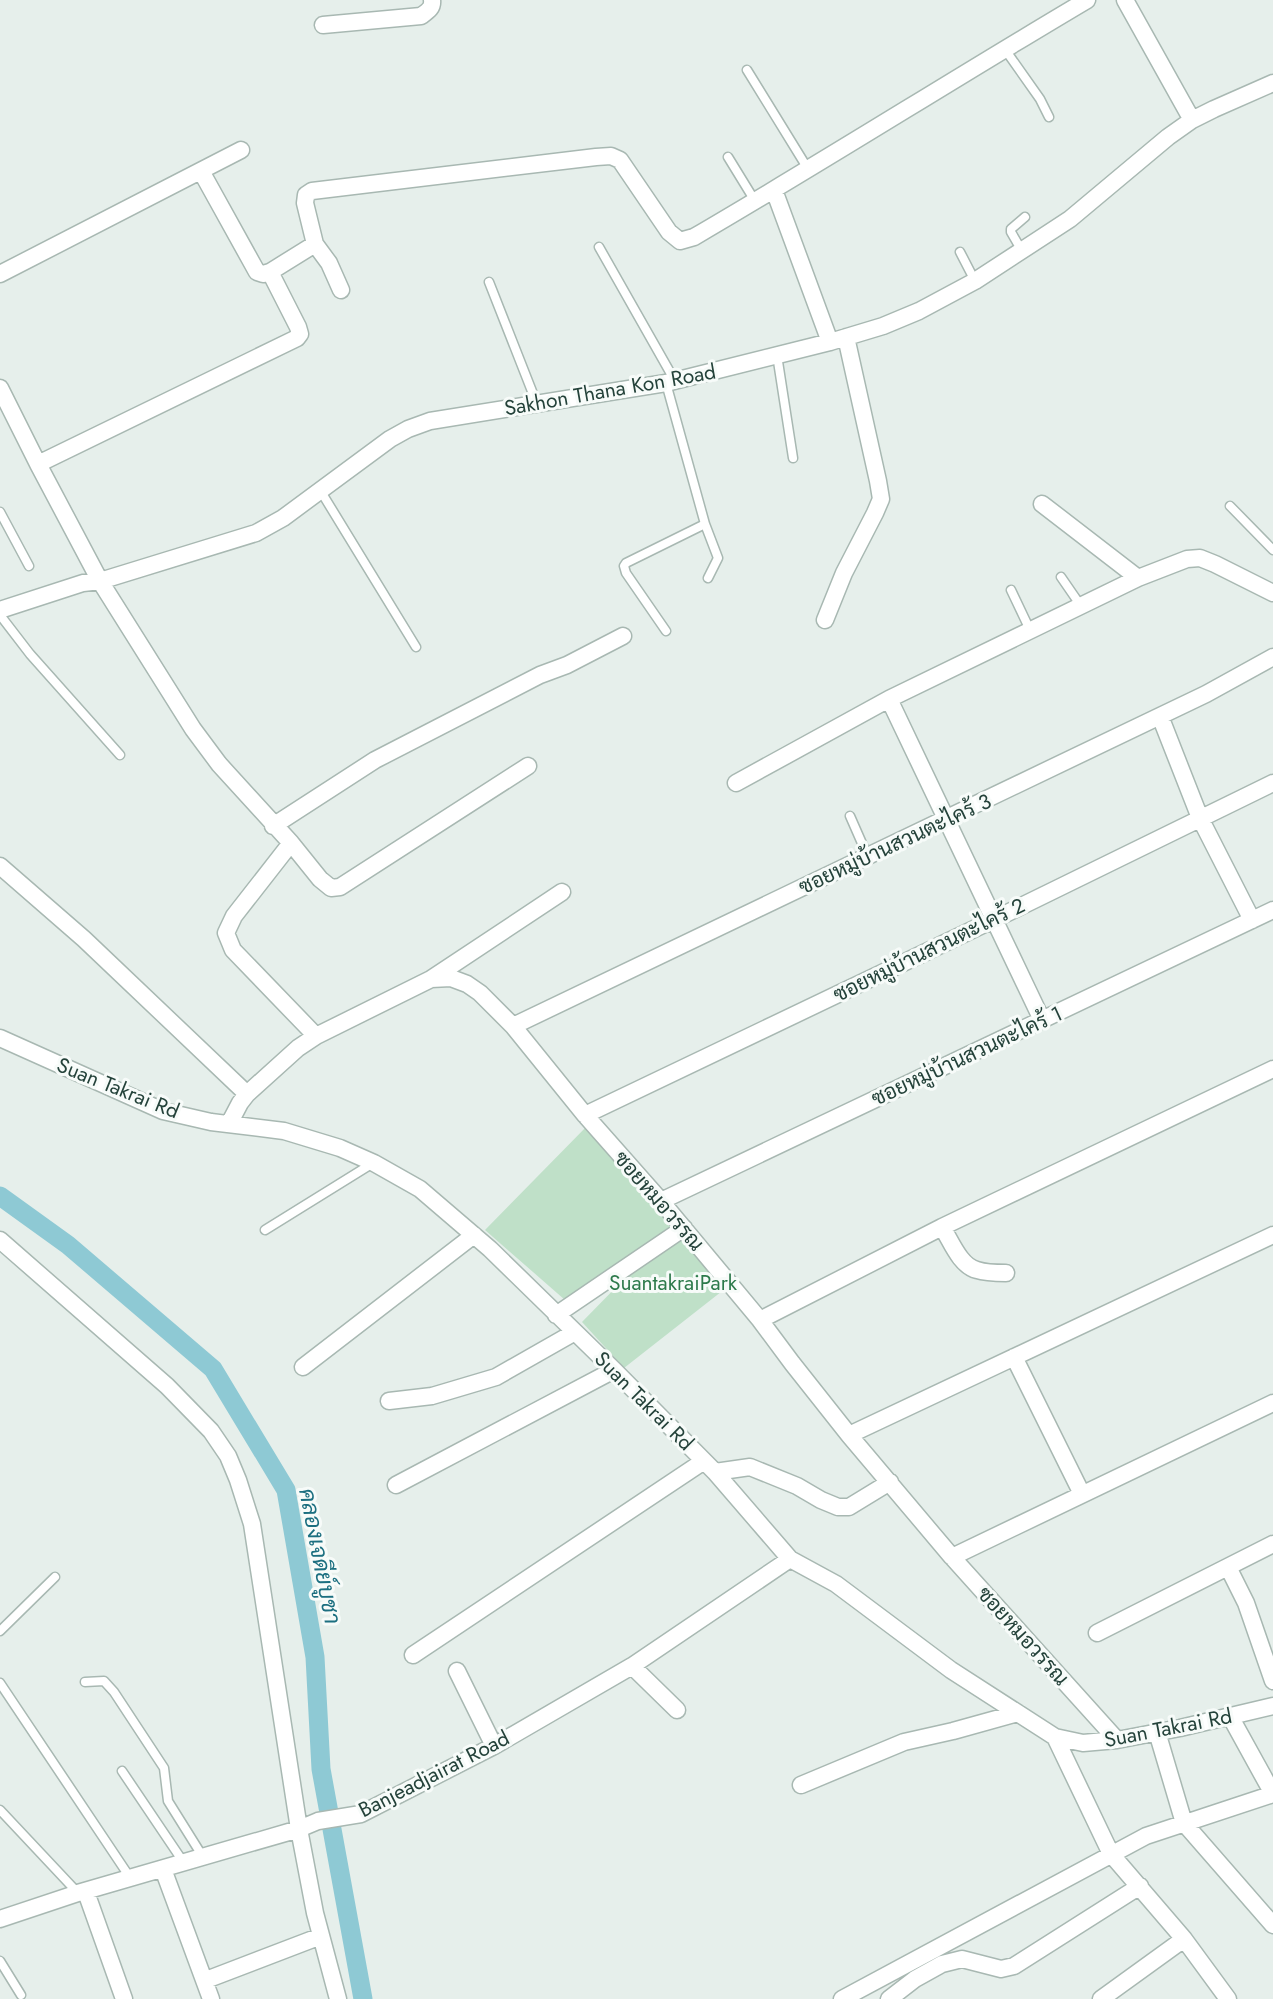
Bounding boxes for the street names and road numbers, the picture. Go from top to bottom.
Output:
street label: Sakhon Thana Kon Road [502,357,718,423]
street label: ซอยหมู่บ้านสวนตะไคร้ 3 [794,786,996,902]
street label: ซอยหมู่บ้านสวนตะไคร้ 2 [828,890,1030,1010]
street label: ซอยหมู่บ้านสวนตะไคร้ 1 [867,999,1067,1113]
street label: Suan Takrai Rd [52,1050,184,1126]
street label: ซอยหมอวรรณ [607,1144,711,1258]
street label: Suan Takrai Rd [588,1345,700,1457]
street label: ซอยหมอวรรณ [970,1580,1076,1692]
street label: Suan Takrai Rd [1101,1701,1235,1755]
street label: Banjeadjairat Road [353,1723,515,1825]

